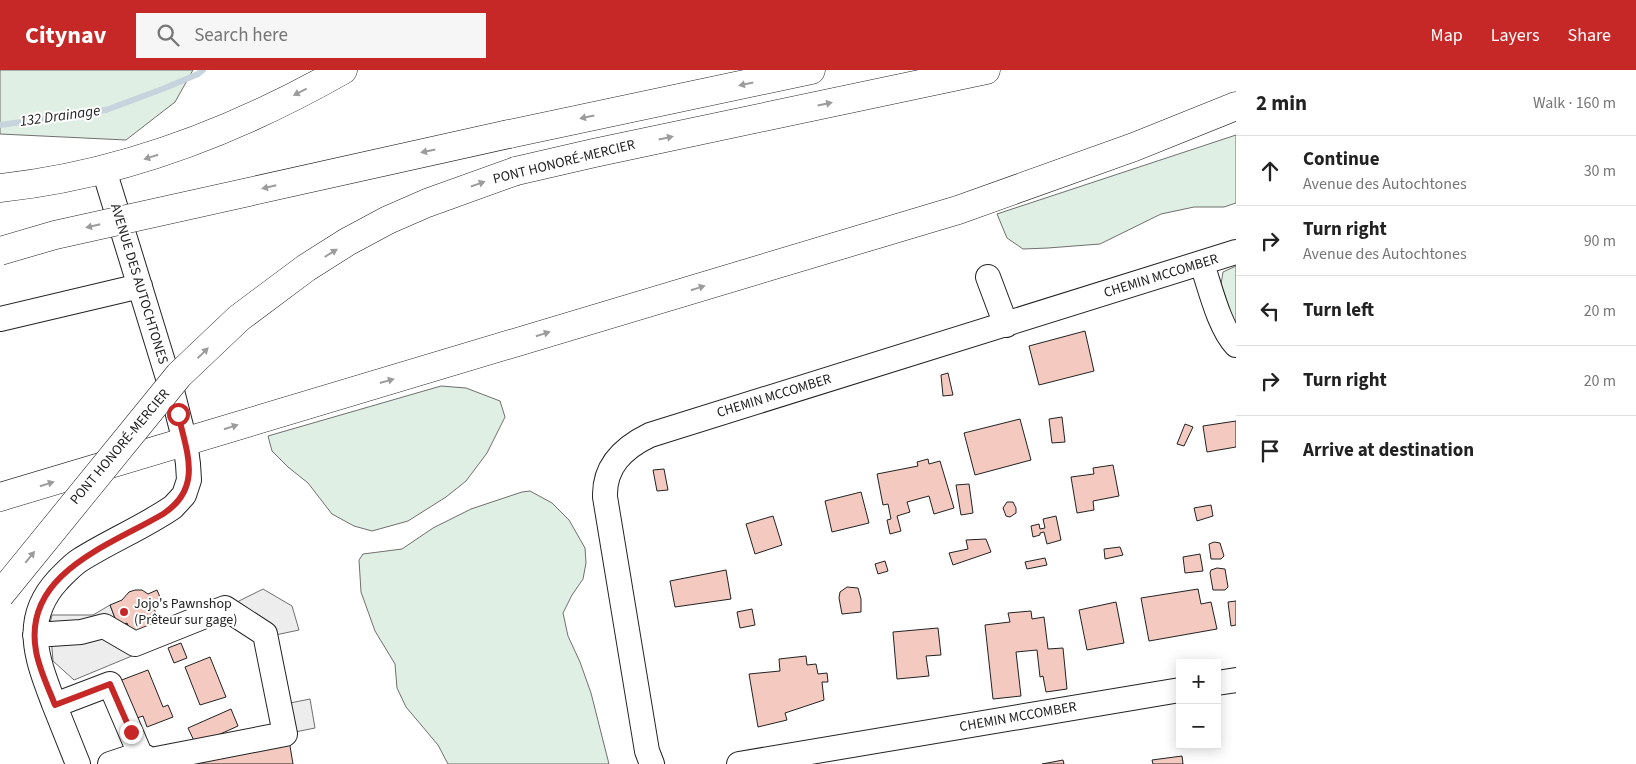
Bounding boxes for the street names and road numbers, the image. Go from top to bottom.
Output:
street label: PONT HONORÉ-MERCIER [491,135,637,189]
street label: AVENUE DES AUTOCHTONES [105,201,173,367]
street label: CHEMIN MCCOMBER [1101,249,1221,303]
street label: CHEMIN MCCOMBER [714,369,834,423]
street label: PONT HONORÉ-MERCIER [66,385,174,509]
street label: CHEMIN MCCOMBER [958,697,1078,737]

